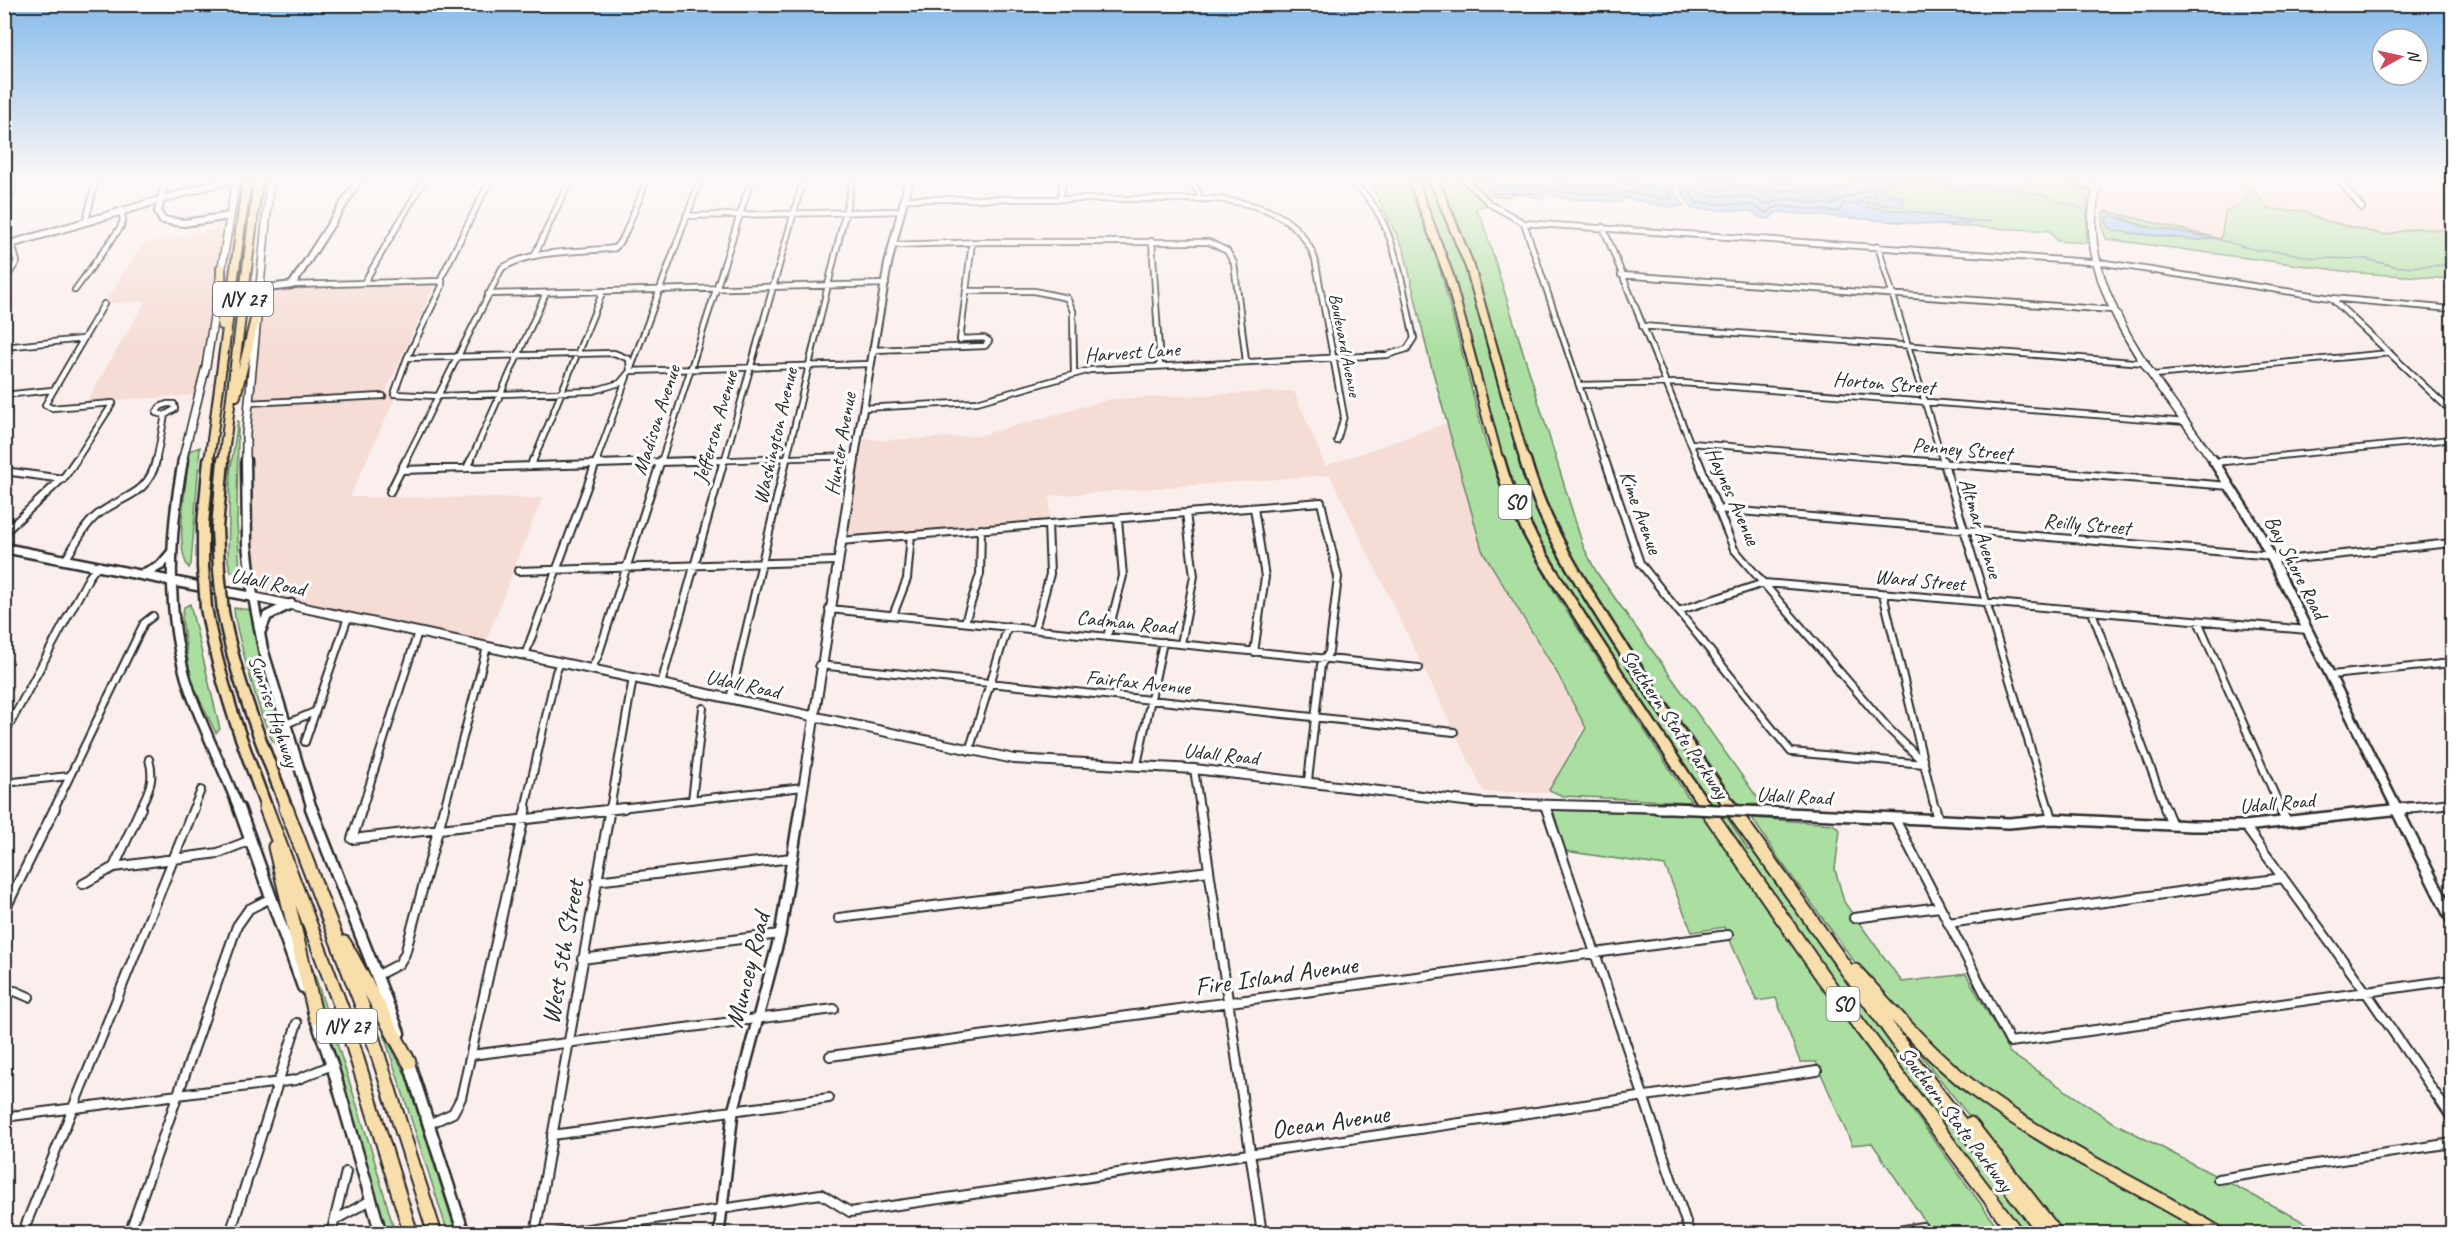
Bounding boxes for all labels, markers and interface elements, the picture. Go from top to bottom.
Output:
north arrow [2370,27,2430,87]
text: N [2403,49,2425,64]
road number: NY 27 [213,282,273,316]
street label: Boulevard Avenue [1324,292,1366,399]
street label: Harvest Lane [1084,336,1183,368]
street label: Madison Avenue [626,361,686,478]
street label: Washington Avenue [747,364,804,507]
street label: Horton Street [1832,366,1939,401]
street label: Jefferson Avenue [686,367,744,487]
street label: Hunter Avenue [818,390,862,497]
street label: Penney Street [1911,432,2016,467]
street label: Haynes Avenue [1700,443,1767,550]
street label: Kime Avenue [1614,467,1668,558]
street label: Altmar Avenue [1954,475,2009,583]
road number: SO [1498,485,1532,519]
street label: Reilly Street [2043,507,2134,541]
street label: Bay Shore Road [2259,511,2335,627]
street label: Udall Road [229,562,311,603]
street label: Ward Street [1874,563,1968,597]
street label: Cadman Road [1075,604,1180,640]
street label: Southern State Parkway [1615,644,1736,805]
street label: Sunrise Highway [243,651,306,772]
street label: Udall Road [704,663,786,705]
street label: Fairfax Avenue [1085,664,1193,701]
street label: Udall Road [1182,737,1263,771]
street label: Udall Road [1756,781,1836,811]
street label: Udall Road [2238,786,2319,819]
street label: West 5th Street [534,875,592,1027]
street label: Muncey Road [717,906,779,1031]
street label: Fire Island Avenue [1193,948,1361,1003]
road number: SO [1826,987,1860,1021]
road number: NY 27 [317,1009,377,1043]
street label: Southern State Parkway [1893,1041,2020,1198]
street label: Ocean Avenue [1269,1097,1393,1146]

